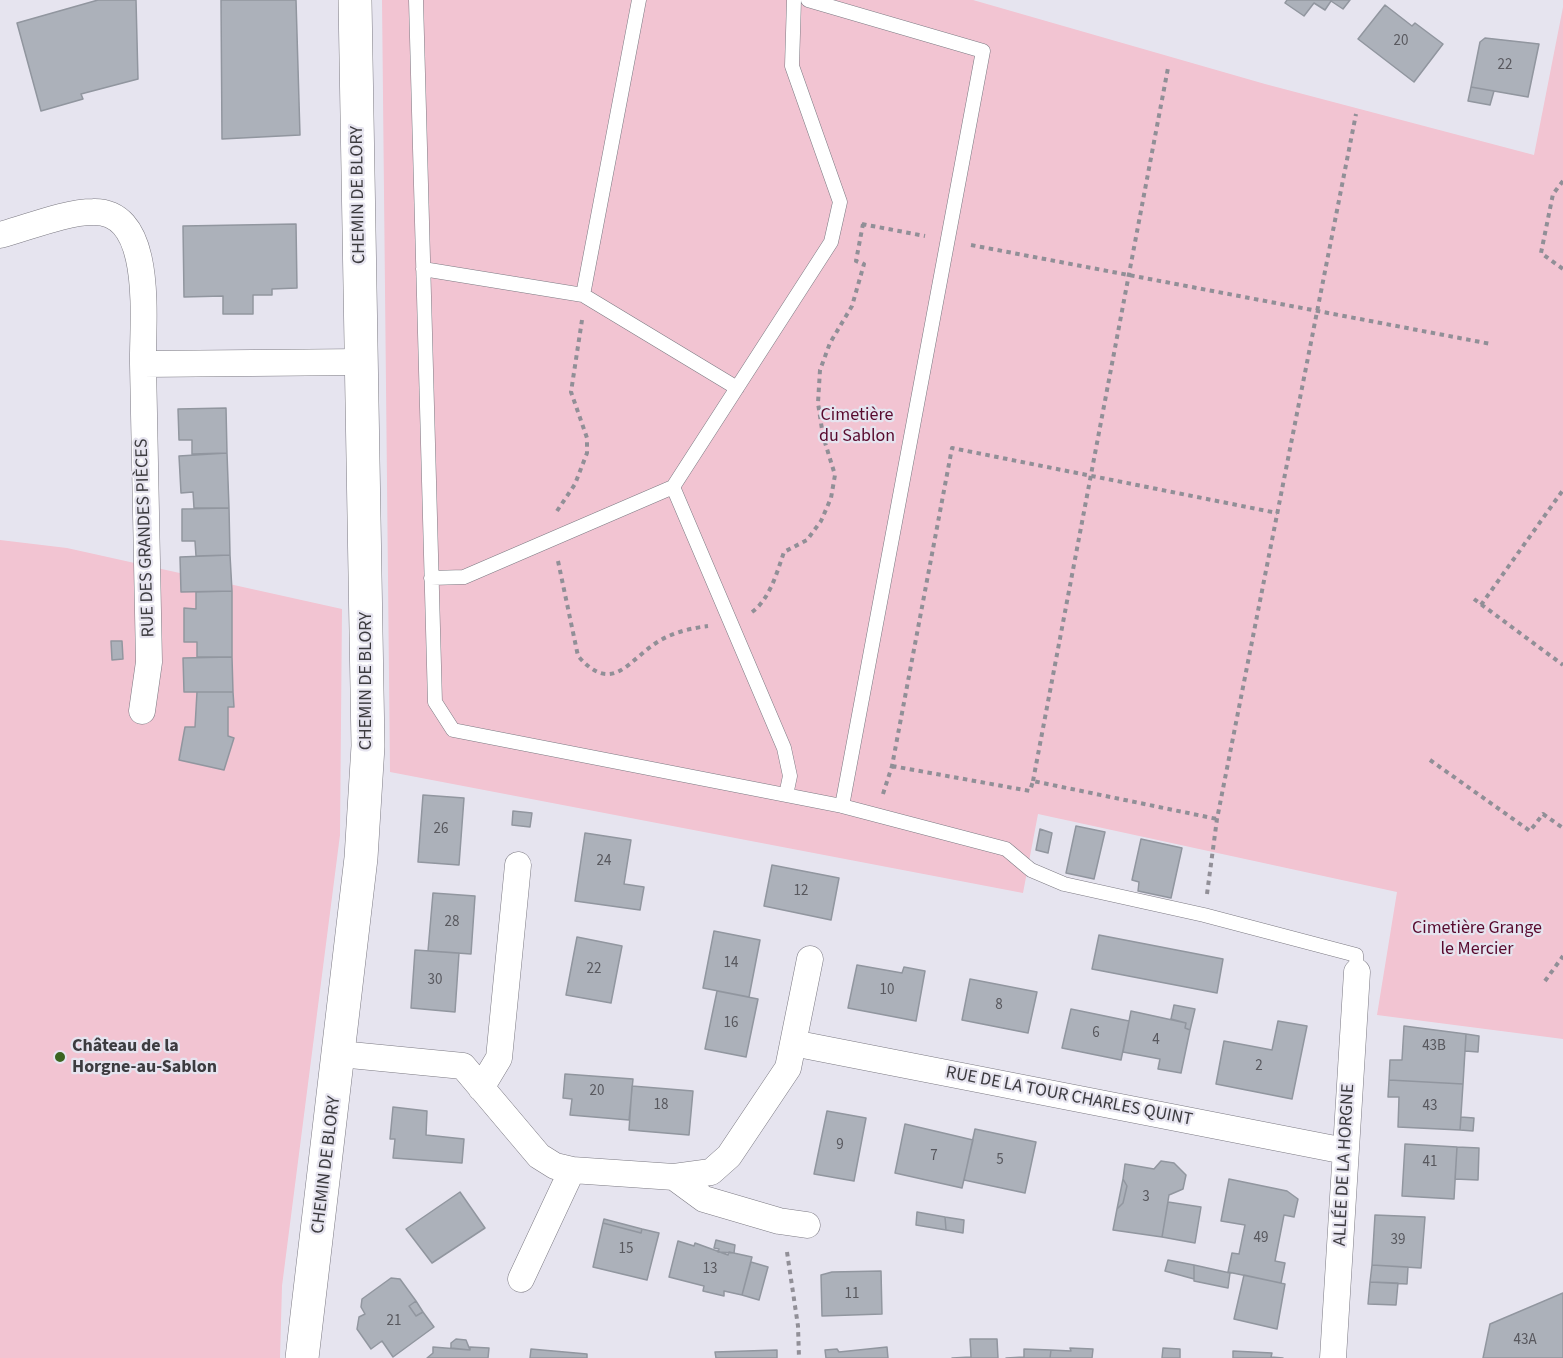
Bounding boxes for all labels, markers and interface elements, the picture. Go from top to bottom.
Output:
house number: 20 [1394,33,1408,51]
house number: 22 [1498,57,1512,75]
street label: CHEMIN DE BLORY [347,126,371,264]
park label: Cimetière du Sablon [819,405,895,448]
street label: RUE DES GRANDES PIÈCES [132,438,160,638]
street label: CHEMIN DE BLORY [356,612,378,750]
house number: 26 [434,821,448,839]
house number: 24 [597,853,611,871]
house number: 12 [794,883,808,901]
house number: 28 [445,914,459,932]
park label: Cimetière Grange le Mercier [1412,918,1542,960]
house number: 14 [724,955,738,973]
house number: 22 [587,961,601,979]
house number: 30 [428,972,442,990]
house number: 10 [880,982,894,1000]
house number: 8 [995,997,1003,1015]
house number: 16 [724,1015,738,1033]
house number: 6 [1092,1025,1100,1043]
house number: 4 [1152,1032,1160,1050]
place label: Château de la Horgne-au-Sablon [72,1036,217,1078]
house number: 43B [1422,1038,1446,1056]
marker: Château de la Horgne-au-Sablon [53,1050,67,1064]
house number: 2 [1255,1058,1263,1076]
street label: RUE DE LA TOUR CHARLES QUINT [944,1062,1194,1132]
house number: 20 [590,1083,604,1101]
street label: ALLÉE DE LA HORGNE [1330,1083,1360,1247]
street label: CHEMIN DE BLORY [308,1095,346,1235]
house number: 18 [654,1097,668,1115]
house number: 43 [1423,1098,1437,1116]
house number: 9 [836,1137,844,1155]
house number: 7 [930,1148,938,1166]
house number: 5 [996,1152,1004,1170]
house number: 41 [1423,1154,1437,1172]
house number: 3 [1142,1189,1150,1207]
house number: 49 [1254,1230,1268,1248]
house number: 39 [1391,1232,1405,1250]
house number: 15 [619,1241,633,1259]
house number: 13 [703,1261,717,1279]
house number: 11 [845,1286,859,1304]
house number: 21 [387,1313,401,1331]
house number: 43A [1513,1332,1537,1350]

